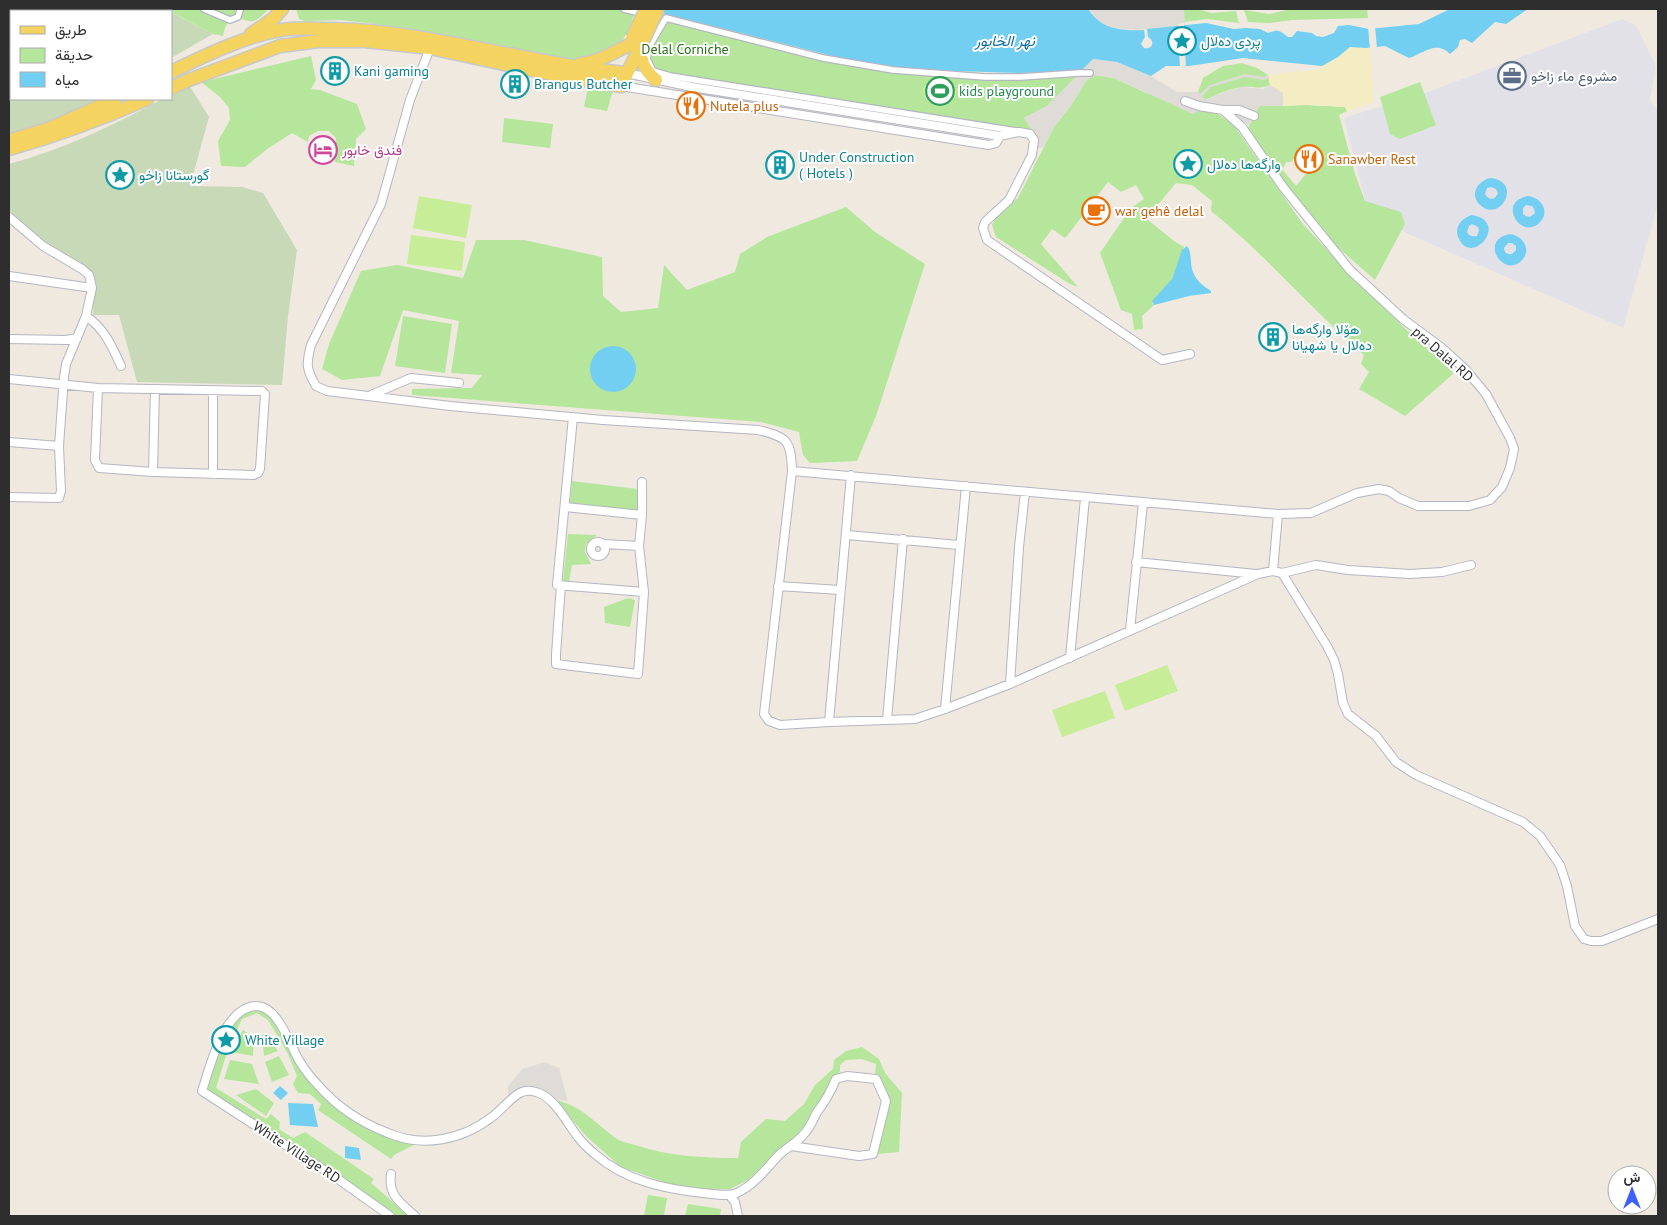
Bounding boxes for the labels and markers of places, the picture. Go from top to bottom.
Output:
place icon: پردی دەلال [1167,26,1197,56]
place label: پردی دەلال [1201,32,1261,51]
building icon: Kani gaming [320,56,350,86]
office icon: مشروع ماء زاخو [1497,61,1527,91]
place label: Kani gaming [354,62,429,80]
place label: مشروع ماء زاخو [1531,67,1617,87]
building icon: Brangus Butcher [500,69,530,99]
place label: Brangus Butcher [534,75,633,93]
sports icon: kids playground [925,76,955,106]
place label: kids playground [959,82,1054,100]
restaurant icon: Nutela plus [676,91,706,121]
place label: Nutela plus [710,97,779,115]
hotel icon: فندق خابور [308,135,338,165]
place label: فندق خابور [341,141,402,159]
restaurant icon: Sanawber Rest [1294,144,1324,174]
place label: Under Construction ( Hotels ) [799,148,915,182]
place icon: وارگەها دەلال [1173,149,1203,179]
building icon: Under Construction ( Hotels ) [765,150,795,180]
place label: Sanawber Rest [1328,150,1416,168]
place label: وارگەها دەلال [1207,155,1281,174]
place icon: گورستانا زاخو [105,160,135,190]
place label: گورستانا زاخو [139,166,209,184]
cafe icon: war gehê delal [1081,196,1111,226]
place label: war gehê delal [1115,202,1204,220]
place label: هۆلا وارگەها دەلال یا شهیانا [1292,320,1372,355]
building icon: هۆلا وارگەها دەلال یا شهیانا [1258,322,1288,352]
place icon: White Village [211,1025,241,1055]
place label: White Village [245,1031,324,1049]

